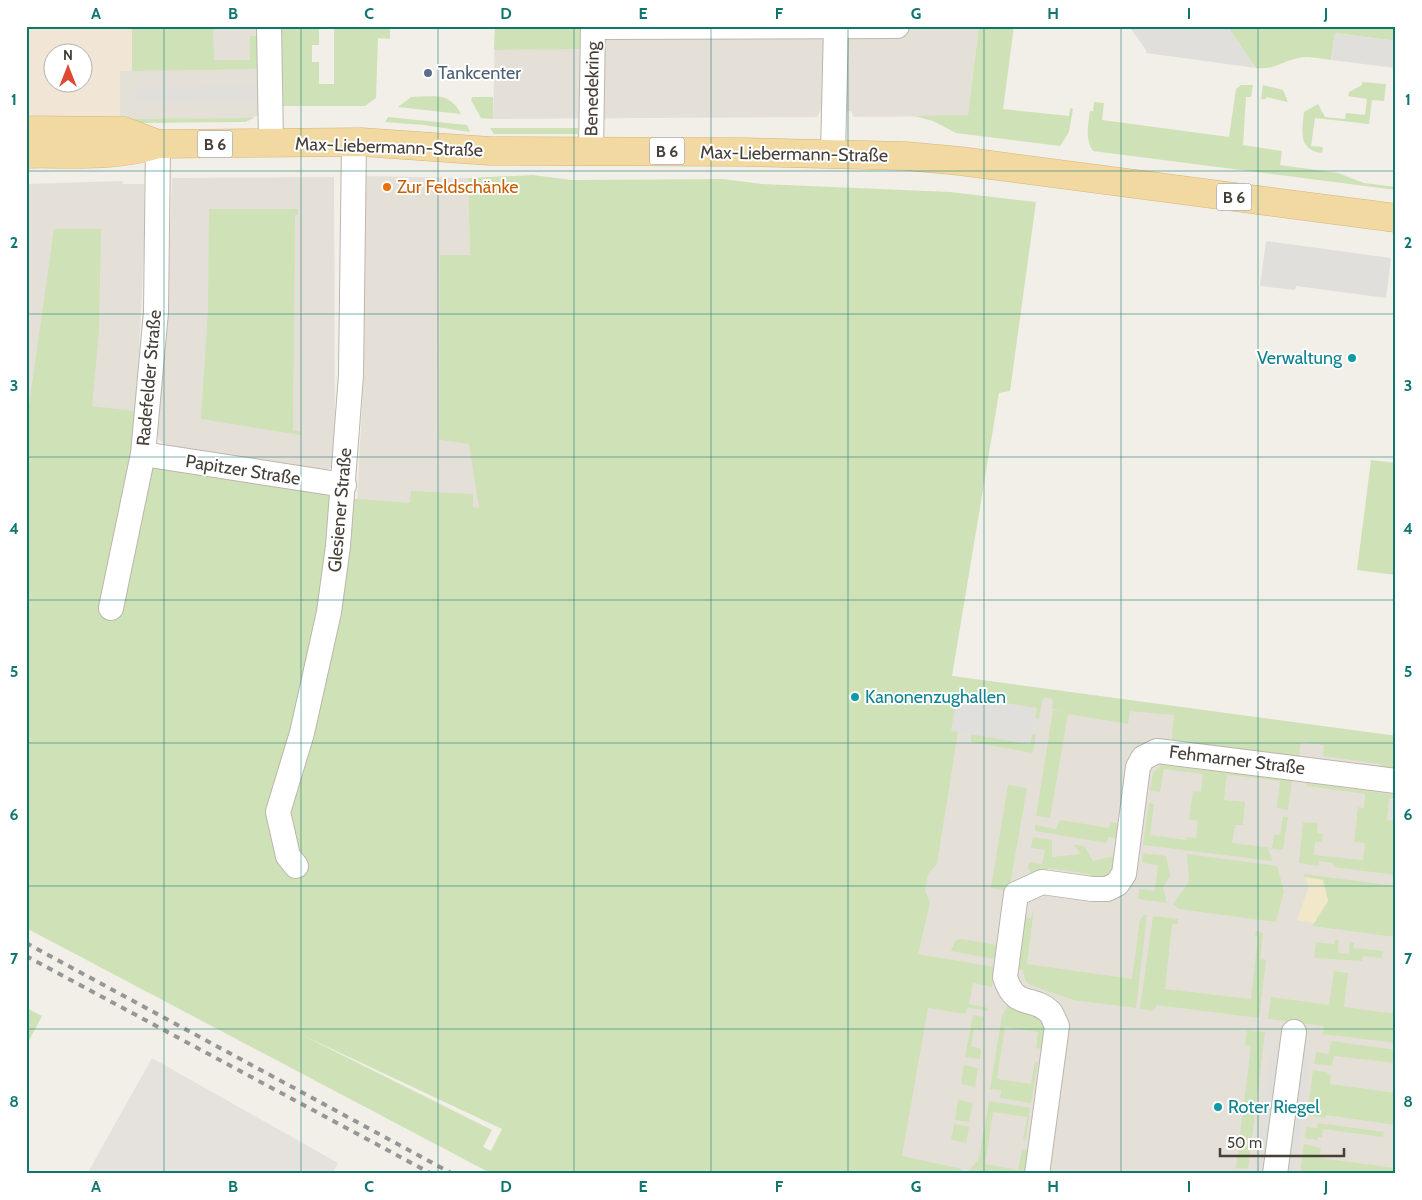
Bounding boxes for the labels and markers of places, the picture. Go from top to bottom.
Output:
place label: Tankcenter [438,62,521,84]
marker: Tankcenter [422,67,434,79]
place label: Zur Feldschänke [397,176,518,198]
marker: Zur Feldschänke [381,181,393,193]
place label: Verwaltung [1257,347,1343,369]
marker: Verwaltung [1346,352,1358,364]
place label: Kanonenzughallen [865,686,1006,708]
marker: Kanonenzughallen [849,691,861,703]
place label: Roter Riegel [1228,1096,1320,1118]
marker: Roter Riegel [1212,1101,1224,1113]

